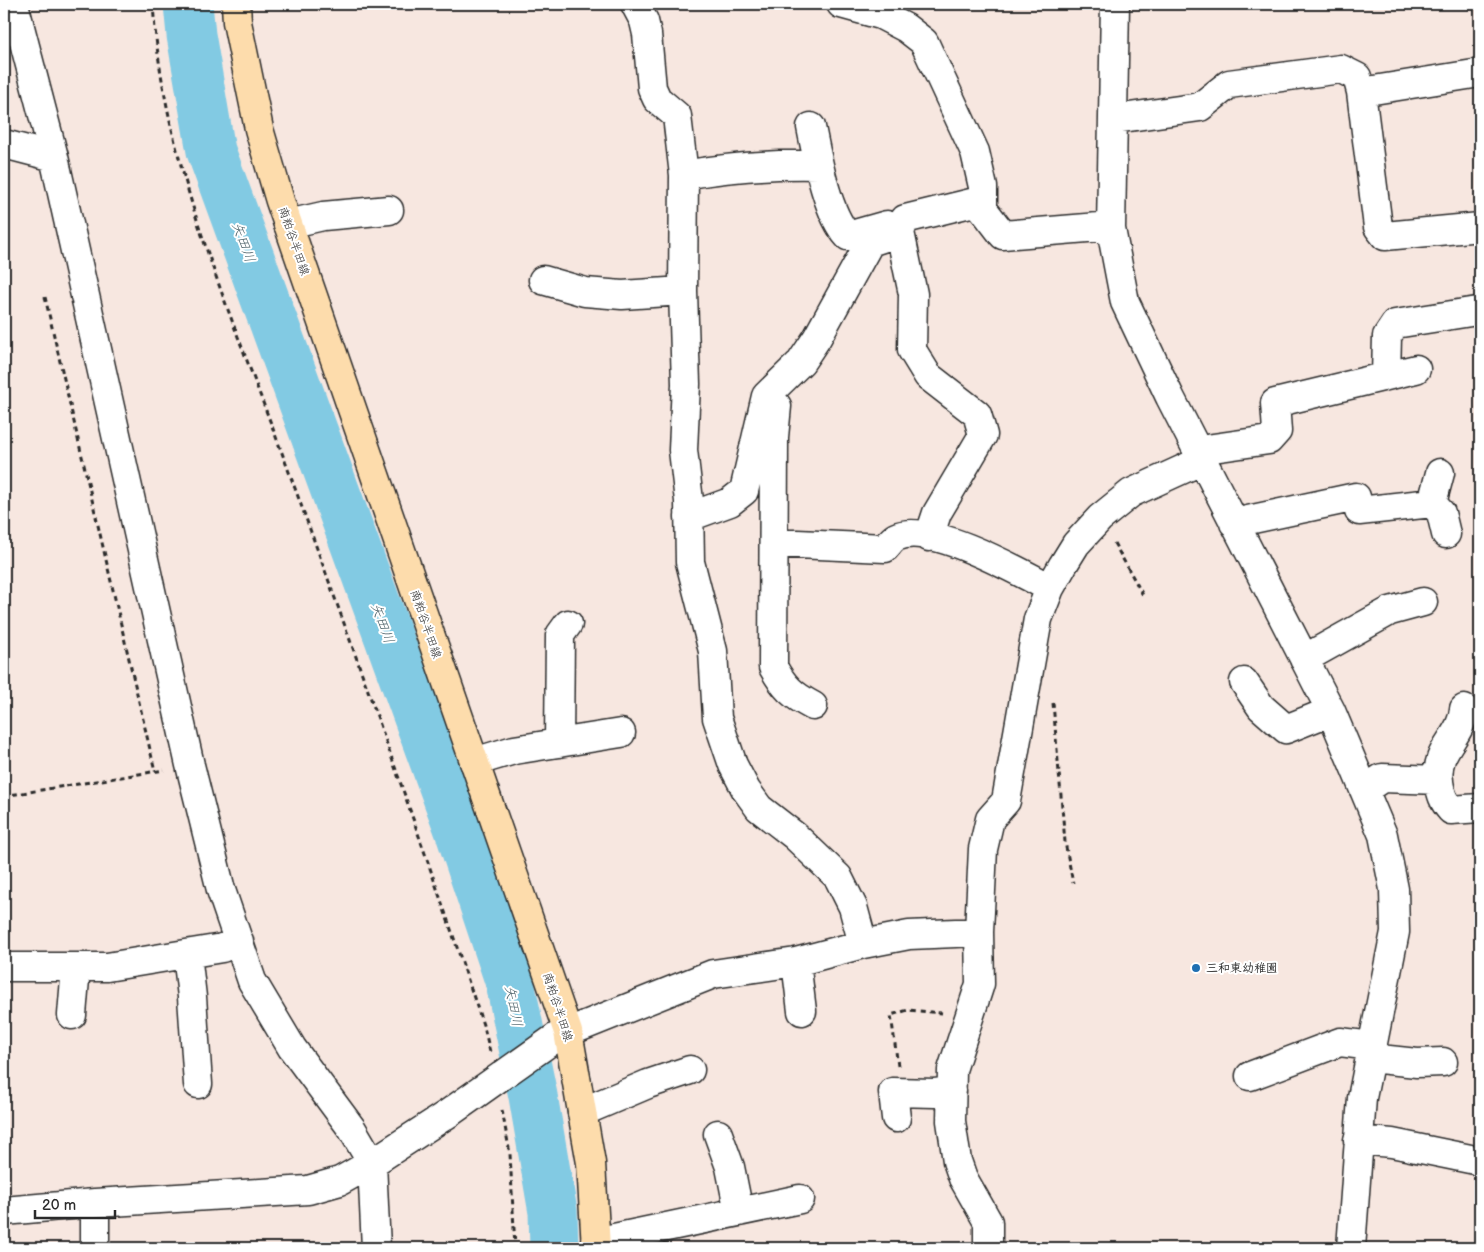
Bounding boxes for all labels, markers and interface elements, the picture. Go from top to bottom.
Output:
street label: 南粕谷半田線 [275,205,312,278]
water label: 矢田川 [228,220,259,265]
street label: 南粕谷半田線 [407,588,444,661]
water label: 矢田川 [367,601,398,646]
place label: 三和東幼稚園 [1206,961,1278,976]
marker: 三和東幼稚園 [1190,962,1202,974]
street label: 南粕谷半田線 [539,971,576,1044]
water label: 矢田川 [501,984,526,1028]
scale bar [35,1187,115,1219]
text: 20 m [42,1196,76,1215]

